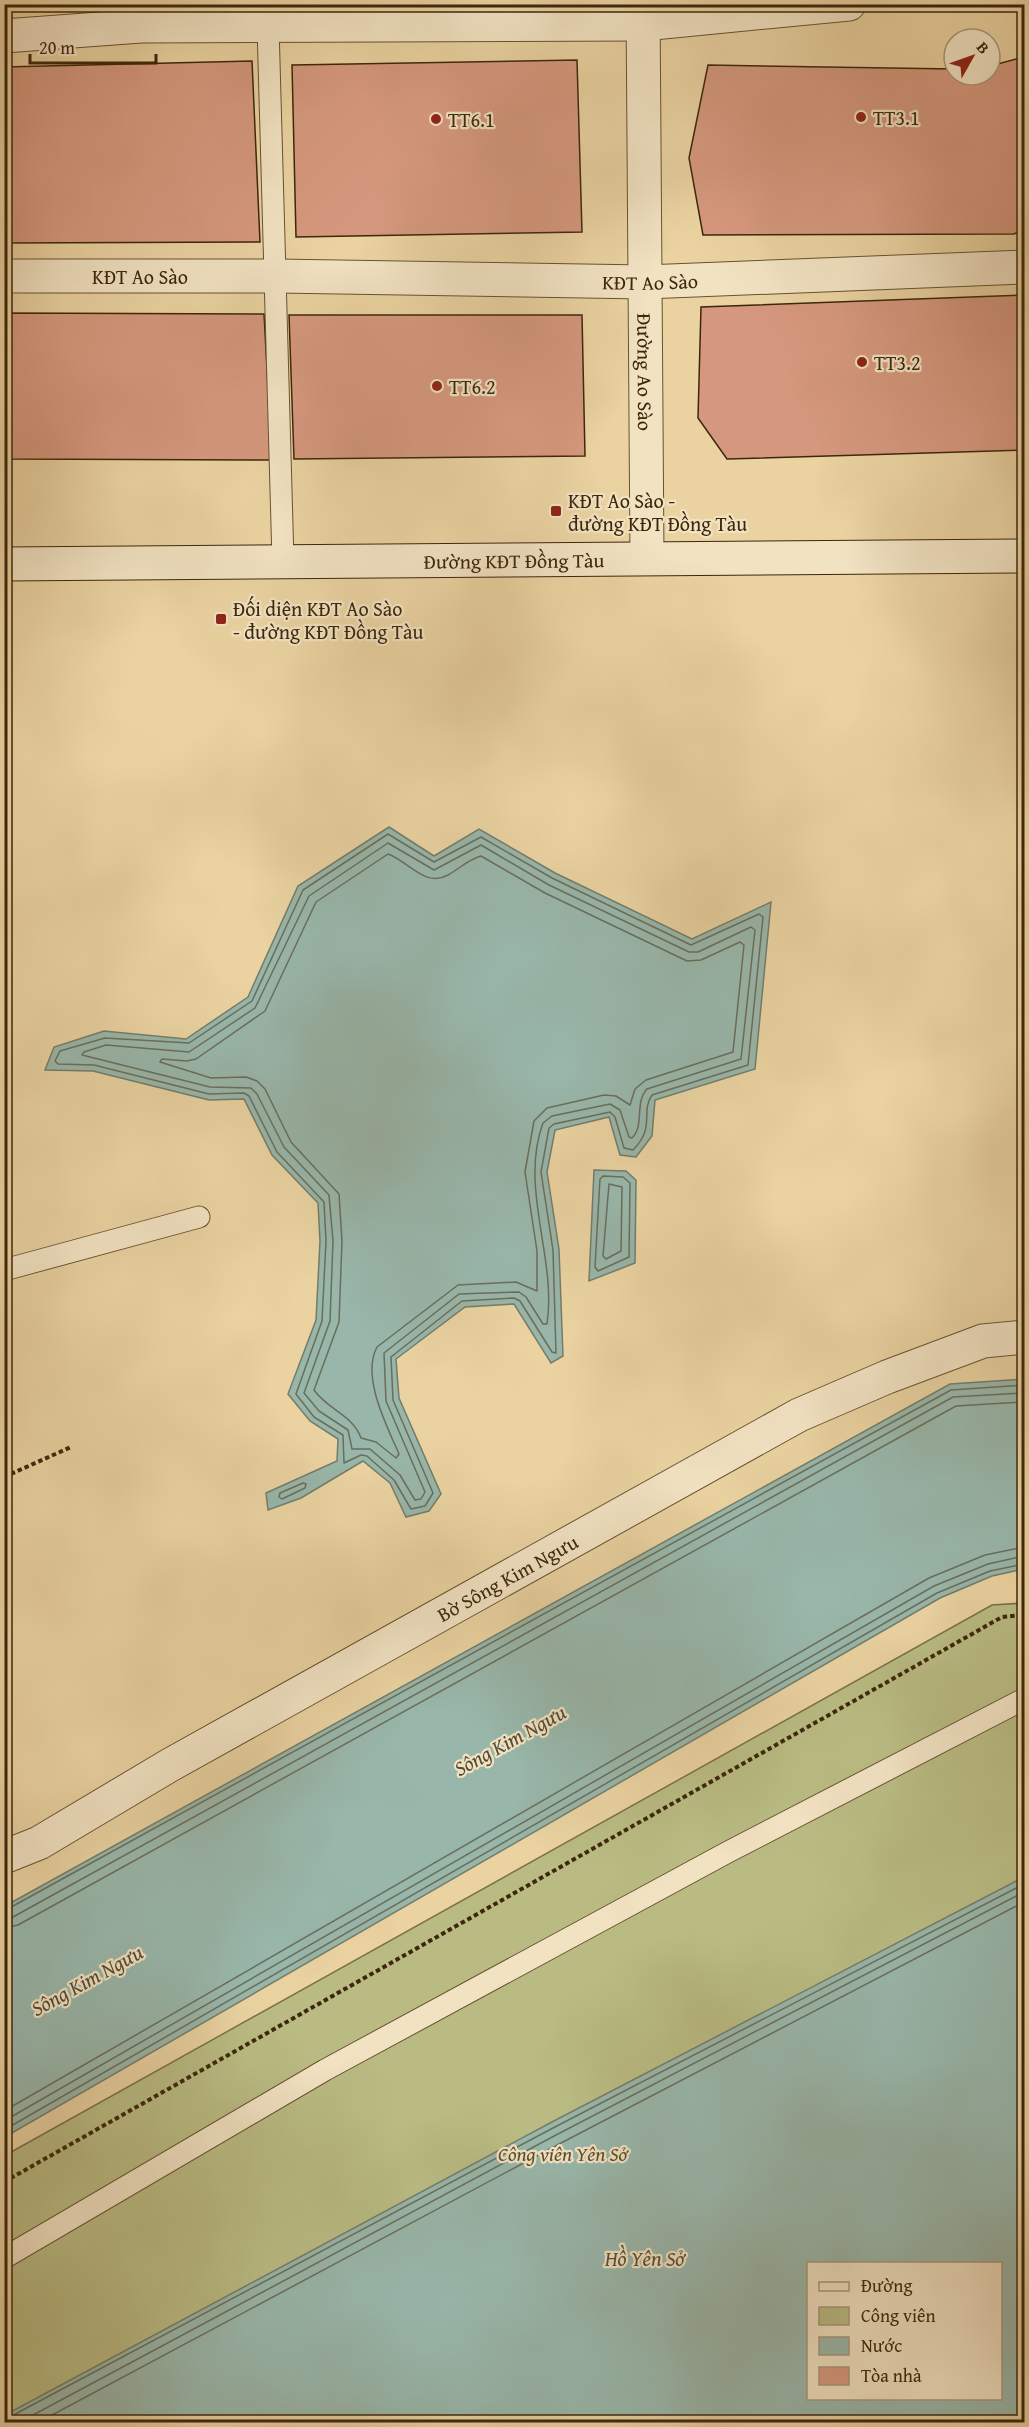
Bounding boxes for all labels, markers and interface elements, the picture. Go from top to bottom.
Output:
scale bar [30,27,156,65]
north arrow [942,27,1002,87]
text: 20 m [39,34,75,61]
text: B [971,36,996,59]
place label: TT3.1 [873,103,920,132]
place label: TT6.1 [448,105,495,134]
marker: TT3.1 [854,110,868,124]
marker: TT6.1 [429,112,443,126]
street label: KĐT Ao Sào [92,262,188,291]
street label: KĐT Ao Sào [602,265,698,297]
street label: Đường Ao Sào [631,313,661,431]
place label: TT3.2 [874,348,921,377]
marker: TT3.2 [855,355,869,369]
place label: TT6.2 [449,372,496,401]
marker: TT6.2 [430,379,444,393]
place label: KĐT Ao Sào - đường KĐT Đồng Tàu [568,486,747,538]
marker: KĐT Ao Sào - đường KĐT Đồng Tàu [549,504,563,518]
street label: Đường KĐT Đồng Tàu [424,545,605,575]
place label: Đối diện KĐT Ao Sào - đường KĐT Đồng Tàu [233,594,424,646]
marker: Đối diện KĐT Ao Sào - đường KĐT Đồng Tàu [214,612,228,626]
street label: Bờ Sông Kim Ngưu [431,1526,583,1628]
water label: Sông Kim Ngưu [448,1696,572,1784]
water label: Sông Kim Ngưu [25,1936,149,2024]
park label: Công viên Yên Sở [498,2139,630,2168]
water label: Hồ Yên Sở [604,2243,686,2274]
legend [807,2262,1002,2400]
text: Đường [861,2272,912,2299]
text: Công viên [861,2302,936,2329]
text: Nước [861,2332,902,2359]
text: Tòa nhà [861,2362,922,2389]

